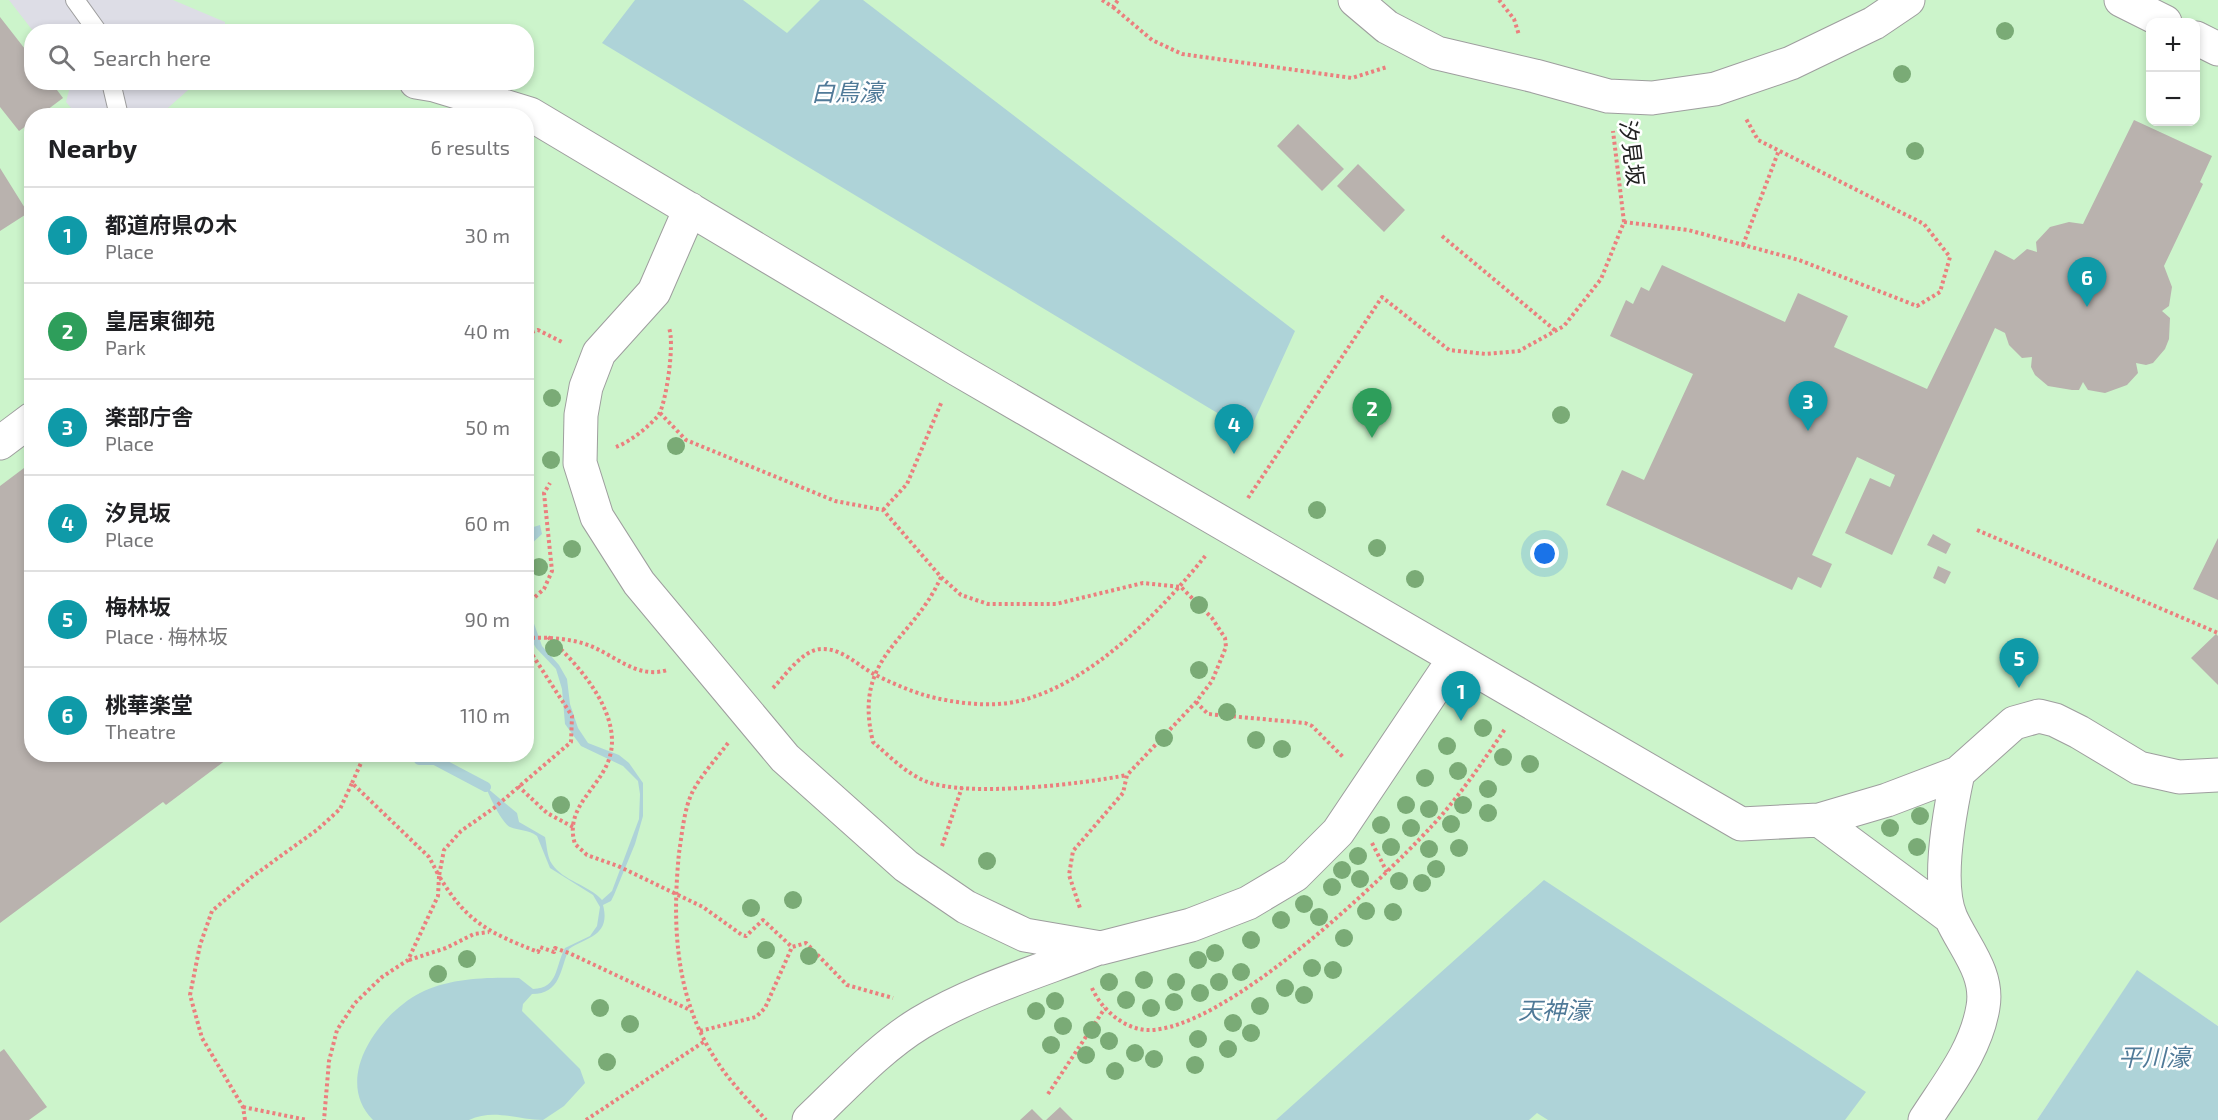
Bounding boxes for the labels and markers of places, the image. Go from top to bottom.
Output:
pin: 6 [2068,258,2106,307]
pin: 3 [1788,382,1828,431]
pin: 2 [1352,388,1392,438]
pin: 4 [1214,404,1254,454]
pin: 5 [2000,638,2038,688]
pin: 1 [1442,672,1480,721]

